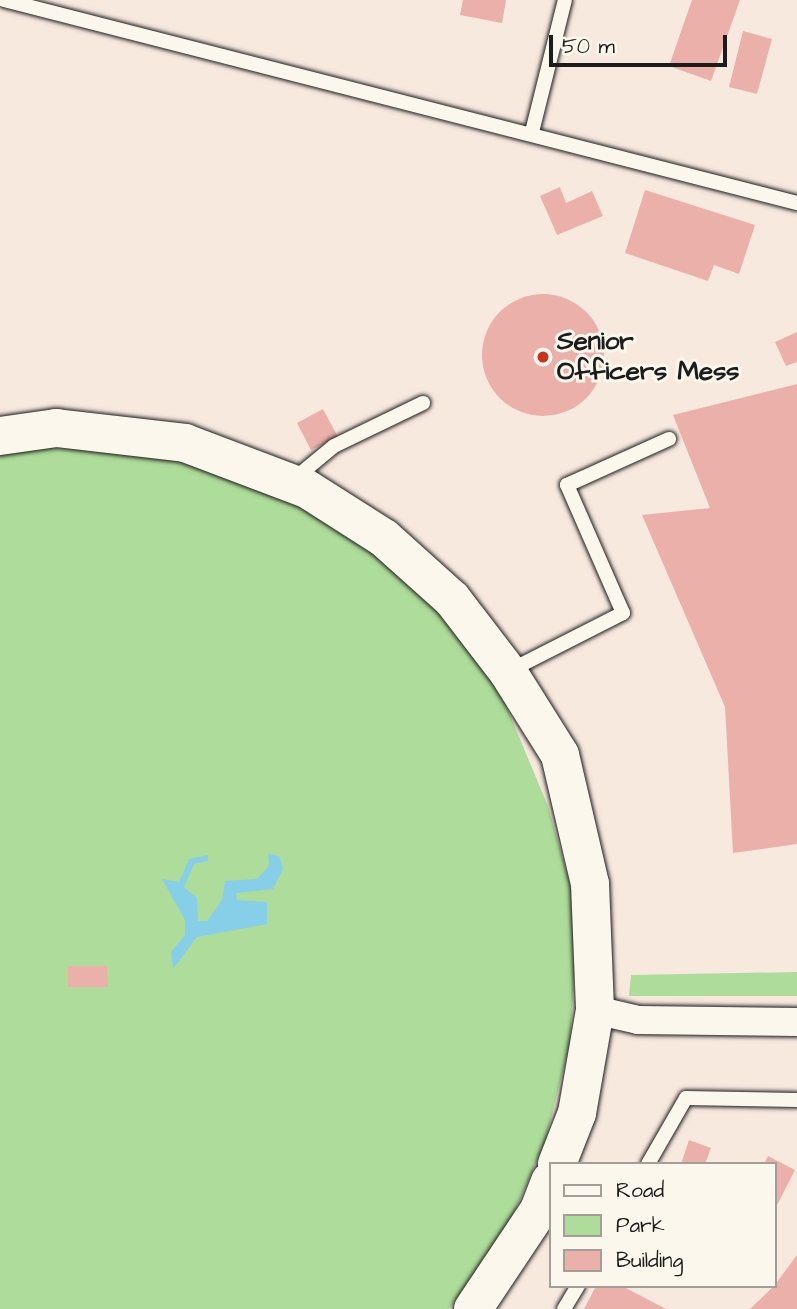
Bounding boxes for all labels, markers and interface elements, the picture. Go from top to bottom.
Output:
scale bar [552,21,730,65]
text: 50 m [562,32,615,61]
place label: Senior Officers Mess [557,326,739,388]
marker: Senior Officers Mess [535,349,551,365]
legend [548,1162,776,1288]
text: Road [616,1176,664,1205]
text: Park [616,1211,665,1240]
text: Building [616,1246,683,1275]

